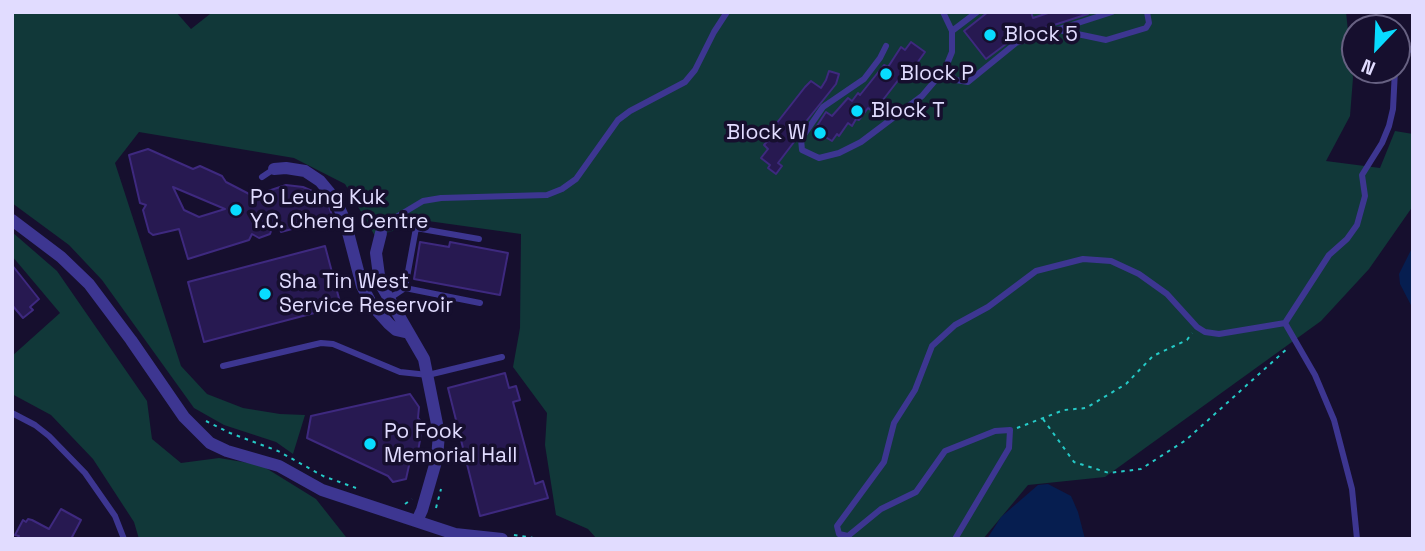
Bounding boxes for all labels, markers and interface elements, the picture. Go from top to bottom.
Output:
north arrow [1341,14,1411,84]
place label: Block 5 [1004,22,1078,48]
marker: Block 5 [982,27,998,43]
text: N [1358,53,1379,81]
place label: Block P [900,61,974,87]
marker: Block P [878,66,894,82]
place label: Block T [871,98,945,124]
marker: Block T [849,103,865,119]
place label: Block W [726,120,806,146]
marker: Block W [812,125,828,141]
place label: Po Leung Kuk Y.C. Cheng Centre [250,185,428,235]
marker: Po Leung Kuk Y.C. Cheng Centre [228,202,244,218]
place label: Sha Tin West Service Reservoir [279,269,453,319]
marker: Sha Tin West Service Reservoir [257,286,273,302]
place label: Po Fook Memorial Hall [384,419,517,469]
marker: Po Fook Memorial Hall [362,436,378,452]

